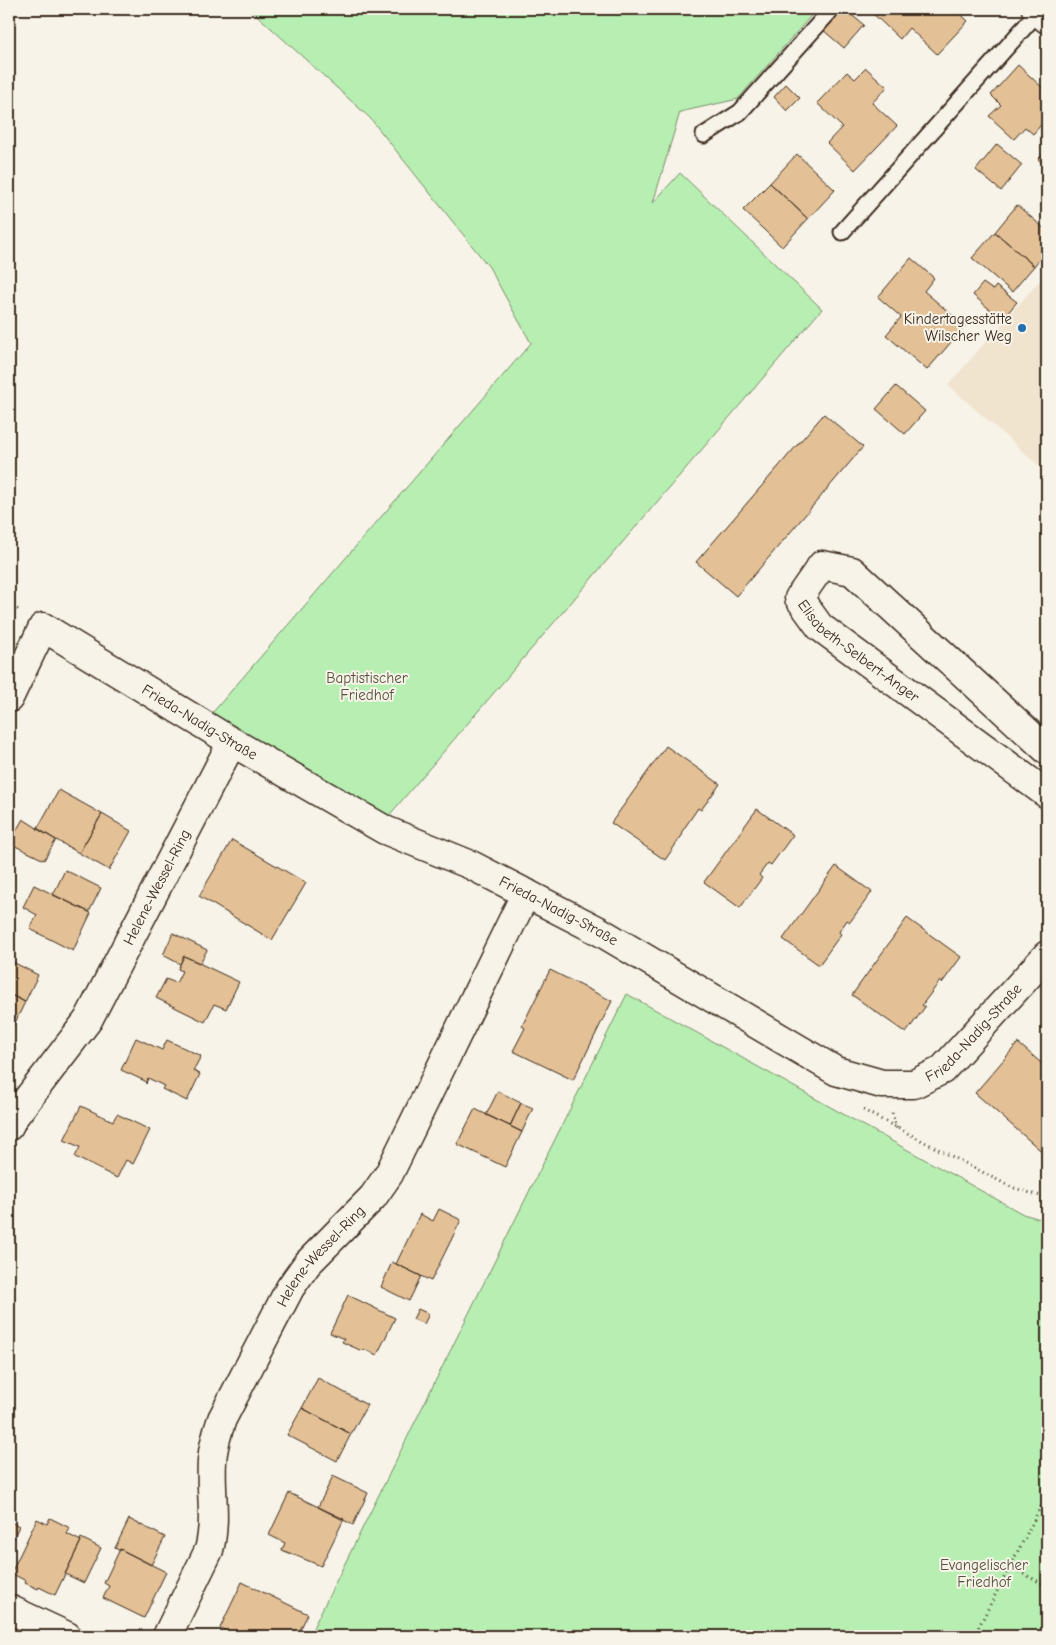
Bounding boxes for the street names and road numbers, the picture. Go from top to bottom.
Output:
street label: Elisabeth-Selbert-Anger [794,596,923,706]
street label: Frieda-Nadig-Straße [139,680,261,764]
street label: Helene-Wessel-Ring [119,826,194,948]
street label: Frieda-Nadig-Straße [496,872,622,949]
street label: Frieda-Nadig-Straße [922,979,1026,1086]
street label: Helene-Wessel-Ring [273,1202,369,1310]

